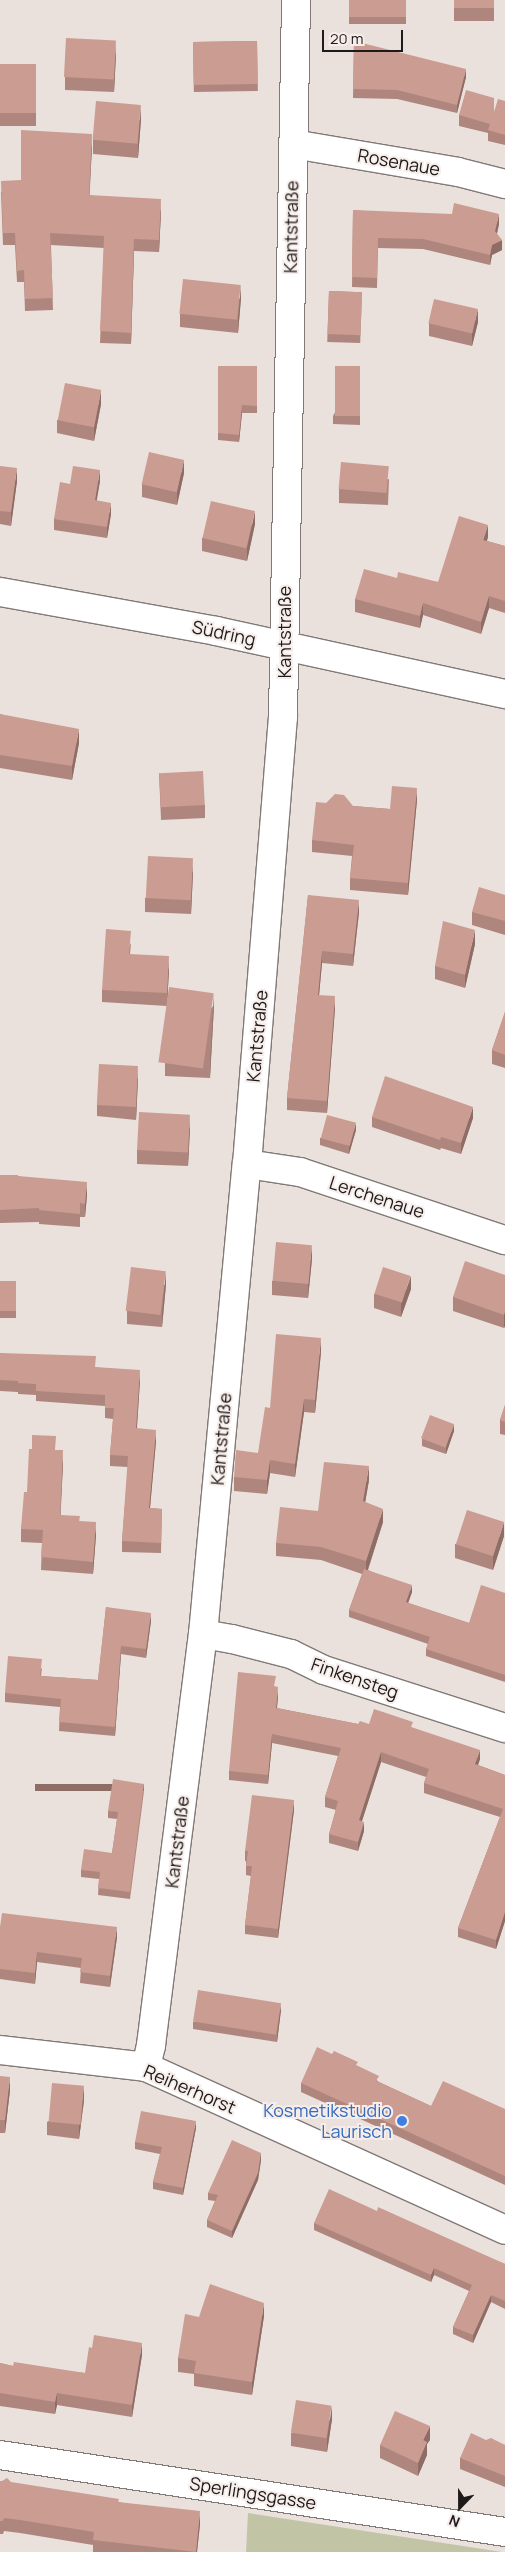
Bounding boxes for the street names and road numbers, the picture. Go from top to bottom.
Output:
street label: Rosenaue [356,144,442,180]
street label: Kantstraße [279,180,303,274]
street label: Kantstraße [273,586,295,678]
street label: Südring [190,616,258,650]
street label: Kantstraße [242,989,272,1083]
street label: Lerchenaue [327,1171,427,1223]
street label: Kantstraße [206,1392,236,1486]
street label: Finkensteg [308,1653,402,1703]
street label: Kantstraße [161,1795,193,1889]
street label: Reiherhorst [141,2060,239,2118]
street label: Sperlingsgasse [188,2472,318,2514]

